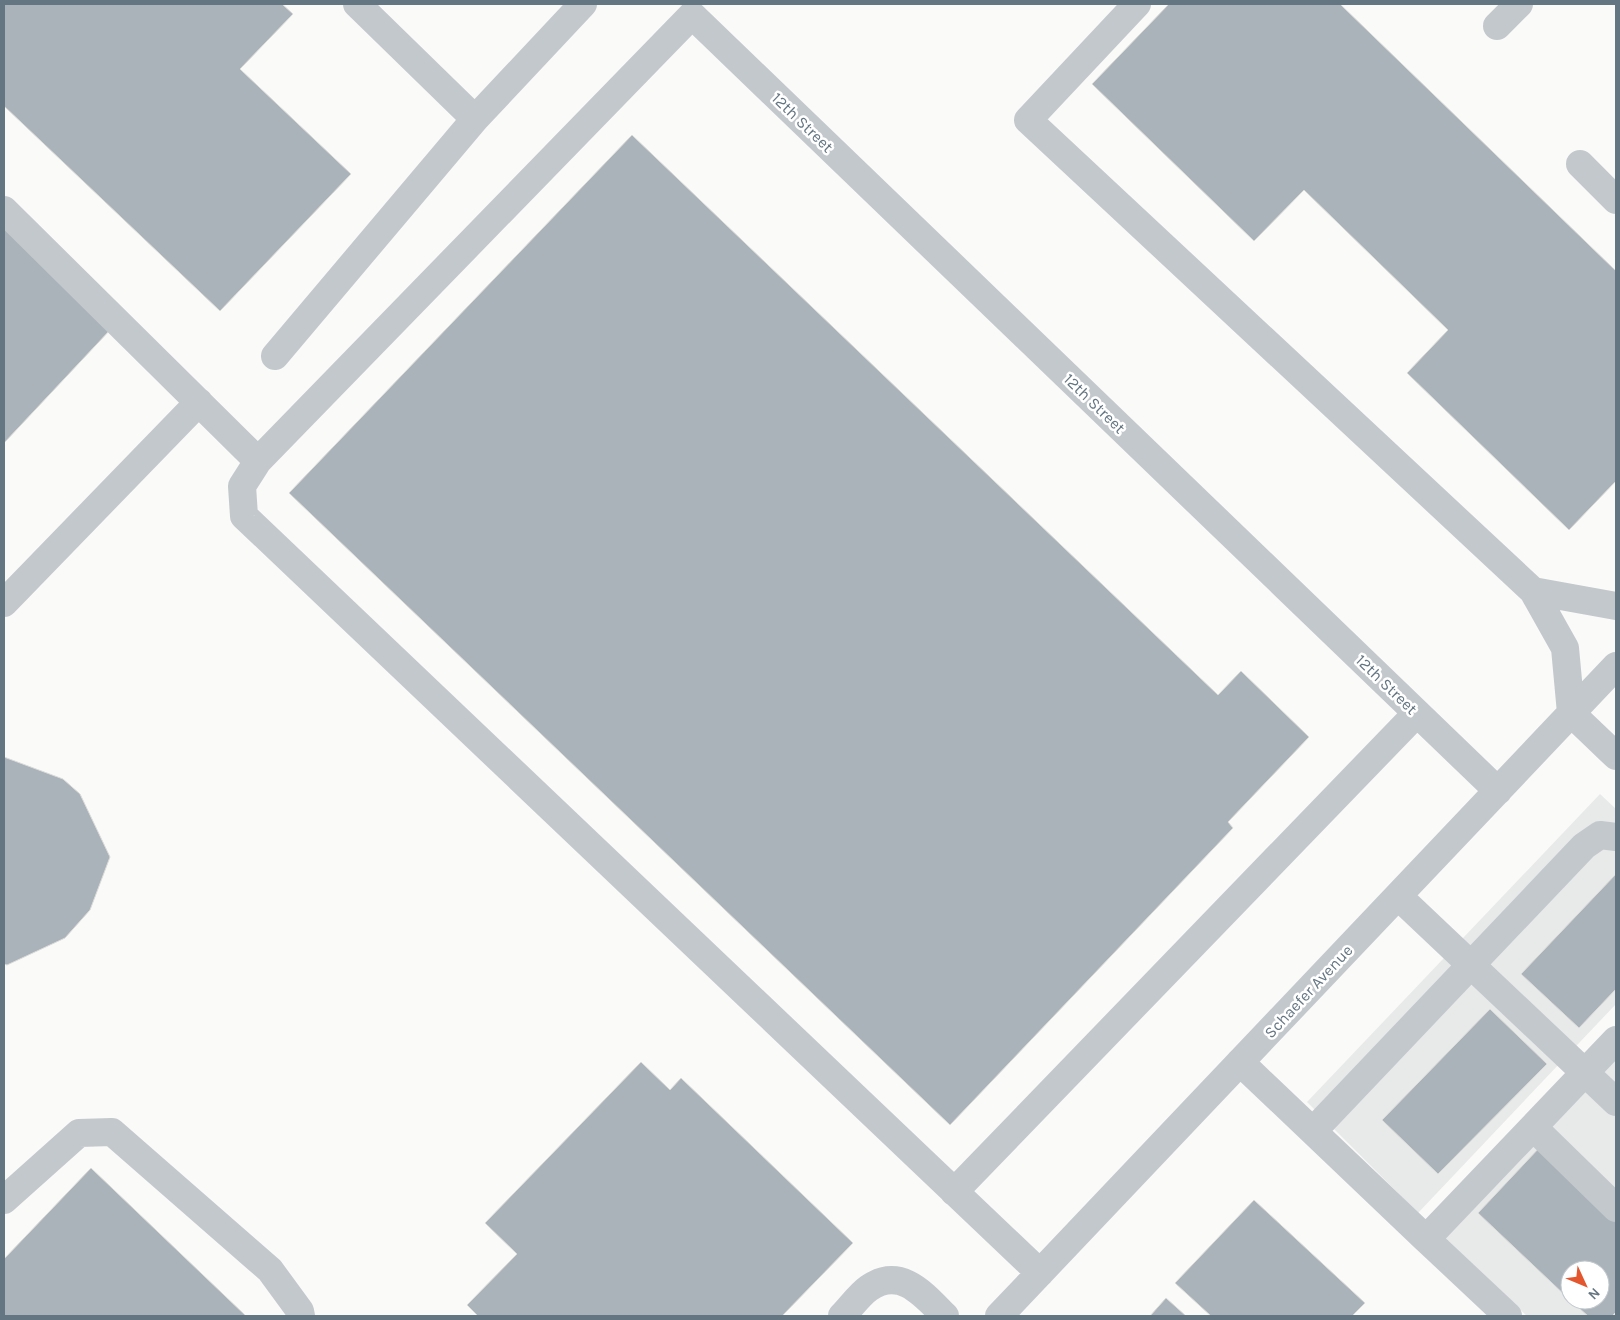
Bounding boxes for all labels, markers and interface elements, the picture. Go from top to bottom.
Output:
street label: 12th Street [768,88,837,156]
street label: 12th Street [1060,369,1129,437]
street label: 12th Street [1352,650,1421,718]
street label: Schaefer Avenue [1260,941,1356,1042]
north arrow [1560,1260,1610,1310]
text: N [1584,1284,1604,1303]

